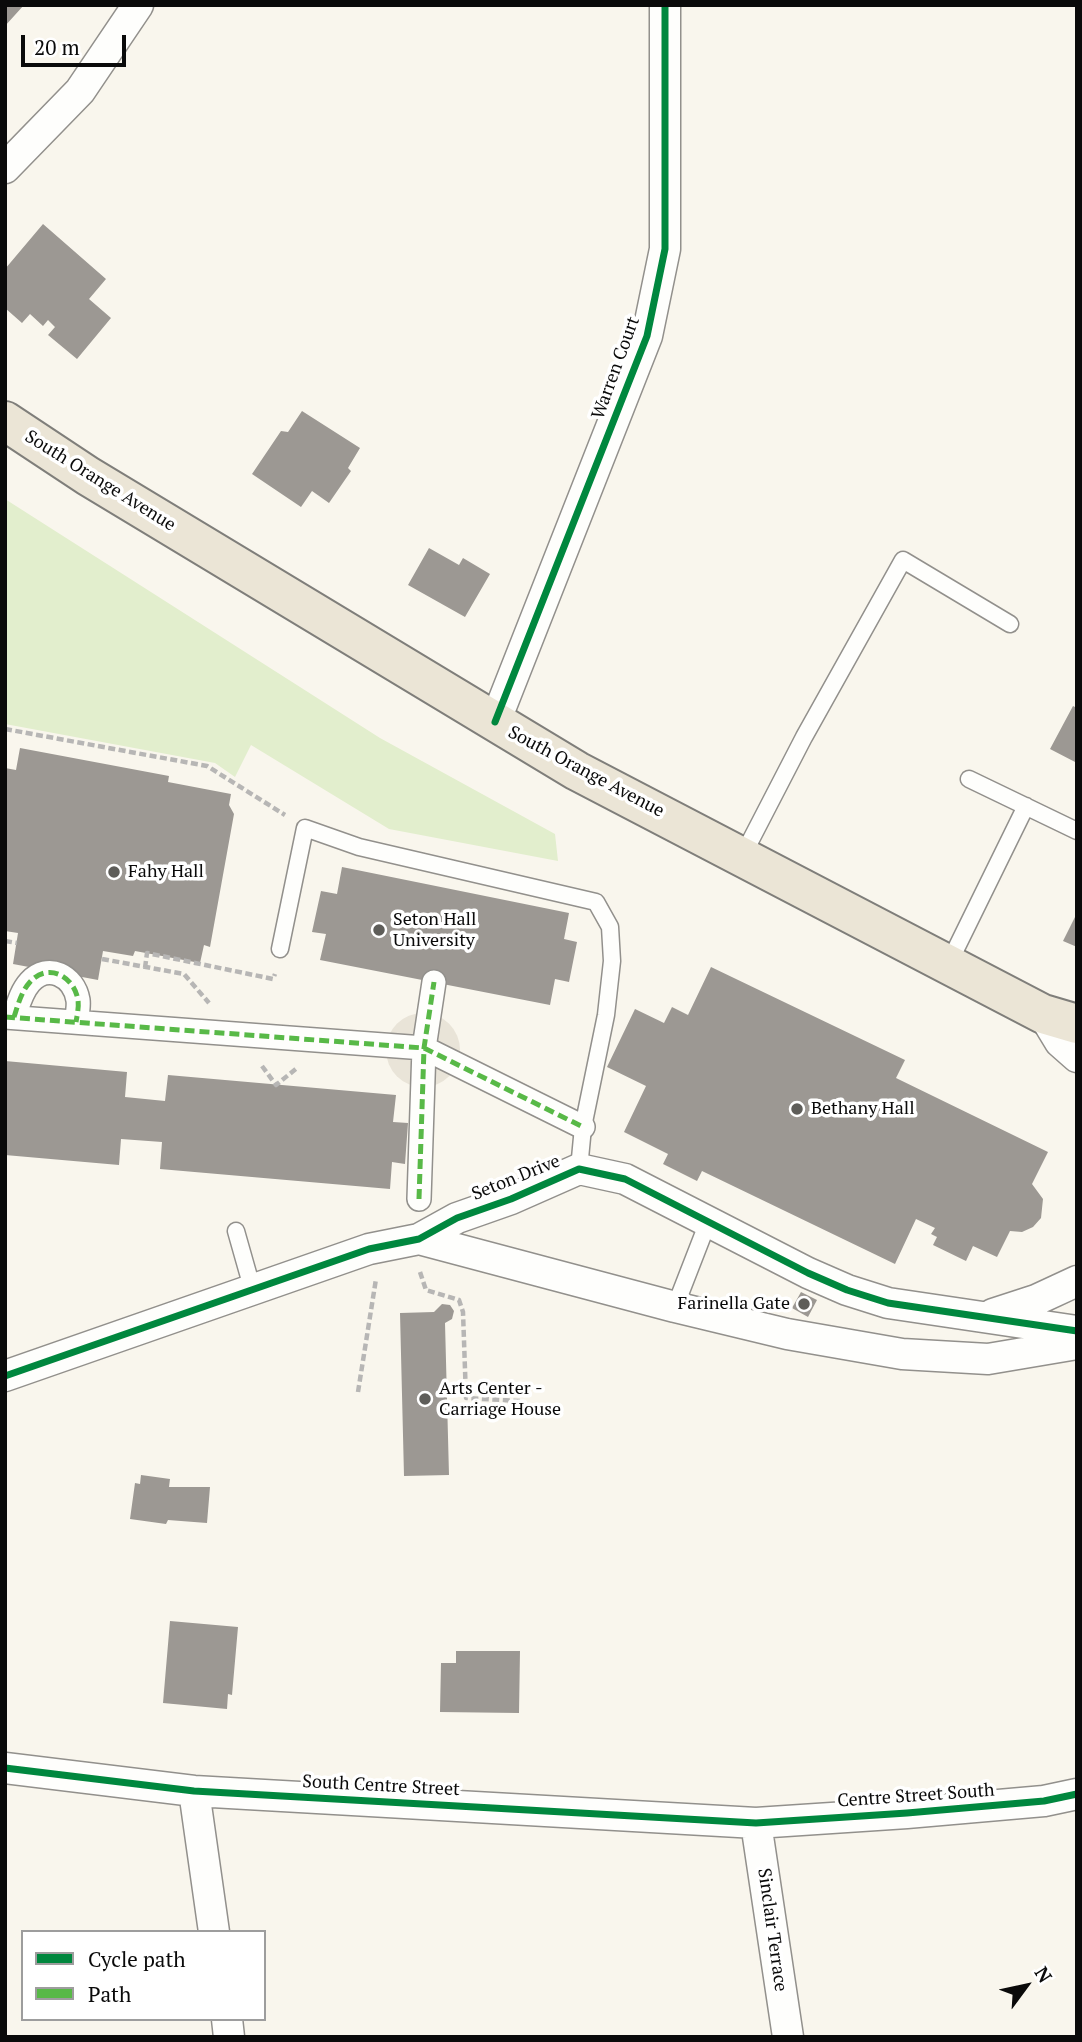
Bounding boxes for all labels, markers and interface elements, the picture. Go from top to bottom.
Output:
scale bar [24,21,130,65]
text: 20 m [34,33,80,61]
street label: Warren Court [587,314,645,422]
street label: South Orange Avenue [21,426,179,536]
street label: South Orange Avenue [504,722,668,822]
place label: Fahy Hall [128,861,204,883]
marker: Fahy Hall [106,864,122,880]
place label: Seton Hall University [393,909,476,951]
marker: Seton Hall University [371,922,387,938]
place label: Bethany Hall [811,1098,915,1120]
marker: Bethany Hall [789,1101,805,1117]
street label: Seton Drive [469,1151,563,1205]
place label: Farinella Gate [678,1293,790,1315]
marker: Farinella Gate [796,1296,812,1312]
place label: Arts Center - Carriage House [439,1378,561,1420]
marker: Arts Center - Carriage House [417,1391,433,1407]
street label: South Centre Street [302,1771,460,1801]
street label: Centre Street South [837,1780,995,1812]
street label: Sinclair Terrace [753,1867,791,1993]
legend [21,1930,266,2021]
text: Cycle path [88,1945,186,1973]
north arrow [991,1951,1061,2021]
text: N [1030,1961,1058,1987]
text: Path [88,1980,131,2008]

